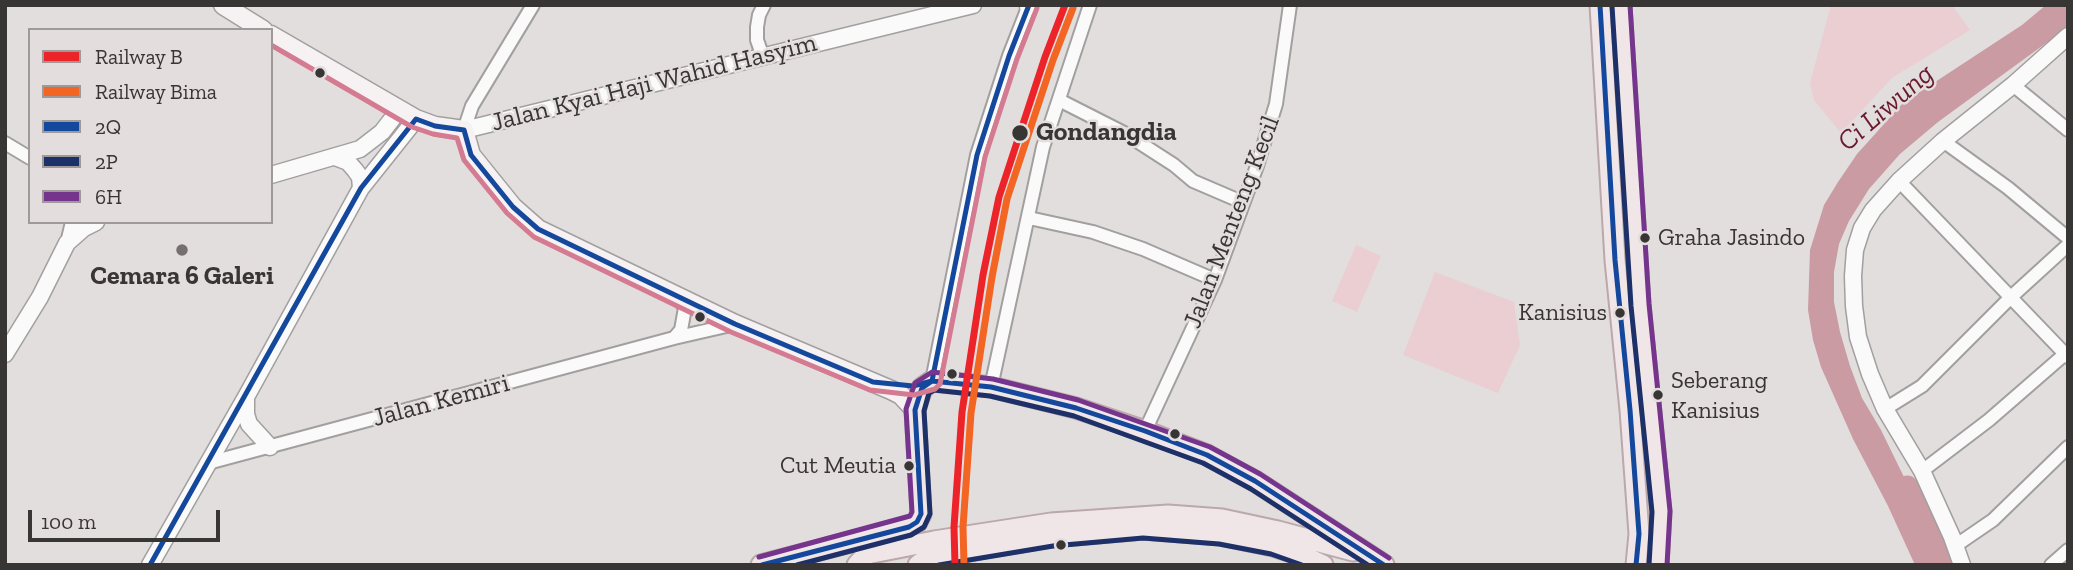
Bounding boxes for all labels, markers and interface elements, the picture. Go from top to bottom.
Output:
street label: Jalan Kyai Haji Wahid Hasyim [488,27,820,139]
legend [28,28,273,224]
text: Railway B [95,44,183,69]
water label: Ci Liwung [1831,57,1941,159]
unlabelled marker [313,66,327,80]
text: Railway Bima [95,79,217,104]
street label: Jalan Menteng Kecil [1177,111,1287,333]
text: 2Q [95,114,121,139]
place label: Gondangdia [1036,117,1177,149]
marker: Gondangdia [1010,123,1030,143]
text: 2P [95,149,118,174]
text: 6H [95,184,122,209]
place label: Graha Jasindo [1658,224,1805,252]
marker: Graha Jasindo [1638,231,1652,245]
marker: Cemara 6 Galeri [174,242,190,258]
place label: Cemara 6 Galeri [90,261,274,293]
place label: Kanisius [1518,299,1607,327]
marker: Kanisius [1613,306,1627,320]
unlabelled marker [693,310,707,324]
unlabelled marker [945,367,959,381]
place label: Seberang Kanisius [1671,367,1768,423]
street label: Jalan Kemiri [369,368,513,434]
marker: Seberang Kanisius [1651,388,1665,402]
unlabelled marker [1168,427,1182,441]
place label: Cut Meutia [780,452,896,480]
marker: Cut Meutia [902,459,916,473]
scale bar [32,496,224,540]
text: 100 m [41,509,96,534]
unlabelled marker [1054,538,1068,552]

